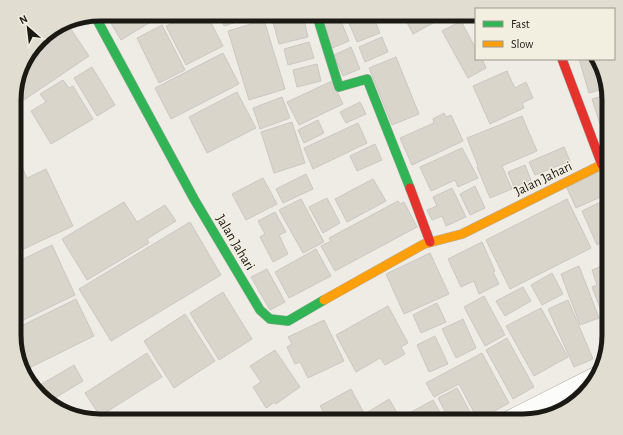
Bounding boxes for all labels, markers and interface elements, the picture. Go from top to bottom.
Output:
north arrow [8,8,48,48]
legend [475,8,615,60]
text: N [18,13,30,26]
text: Fast [511,18,530,30]
text: Slow [511,38,533,50]
street label: Jalan Jahari [513,159,574,199]
street label: Jalan Jahari [213,212,257,273]

